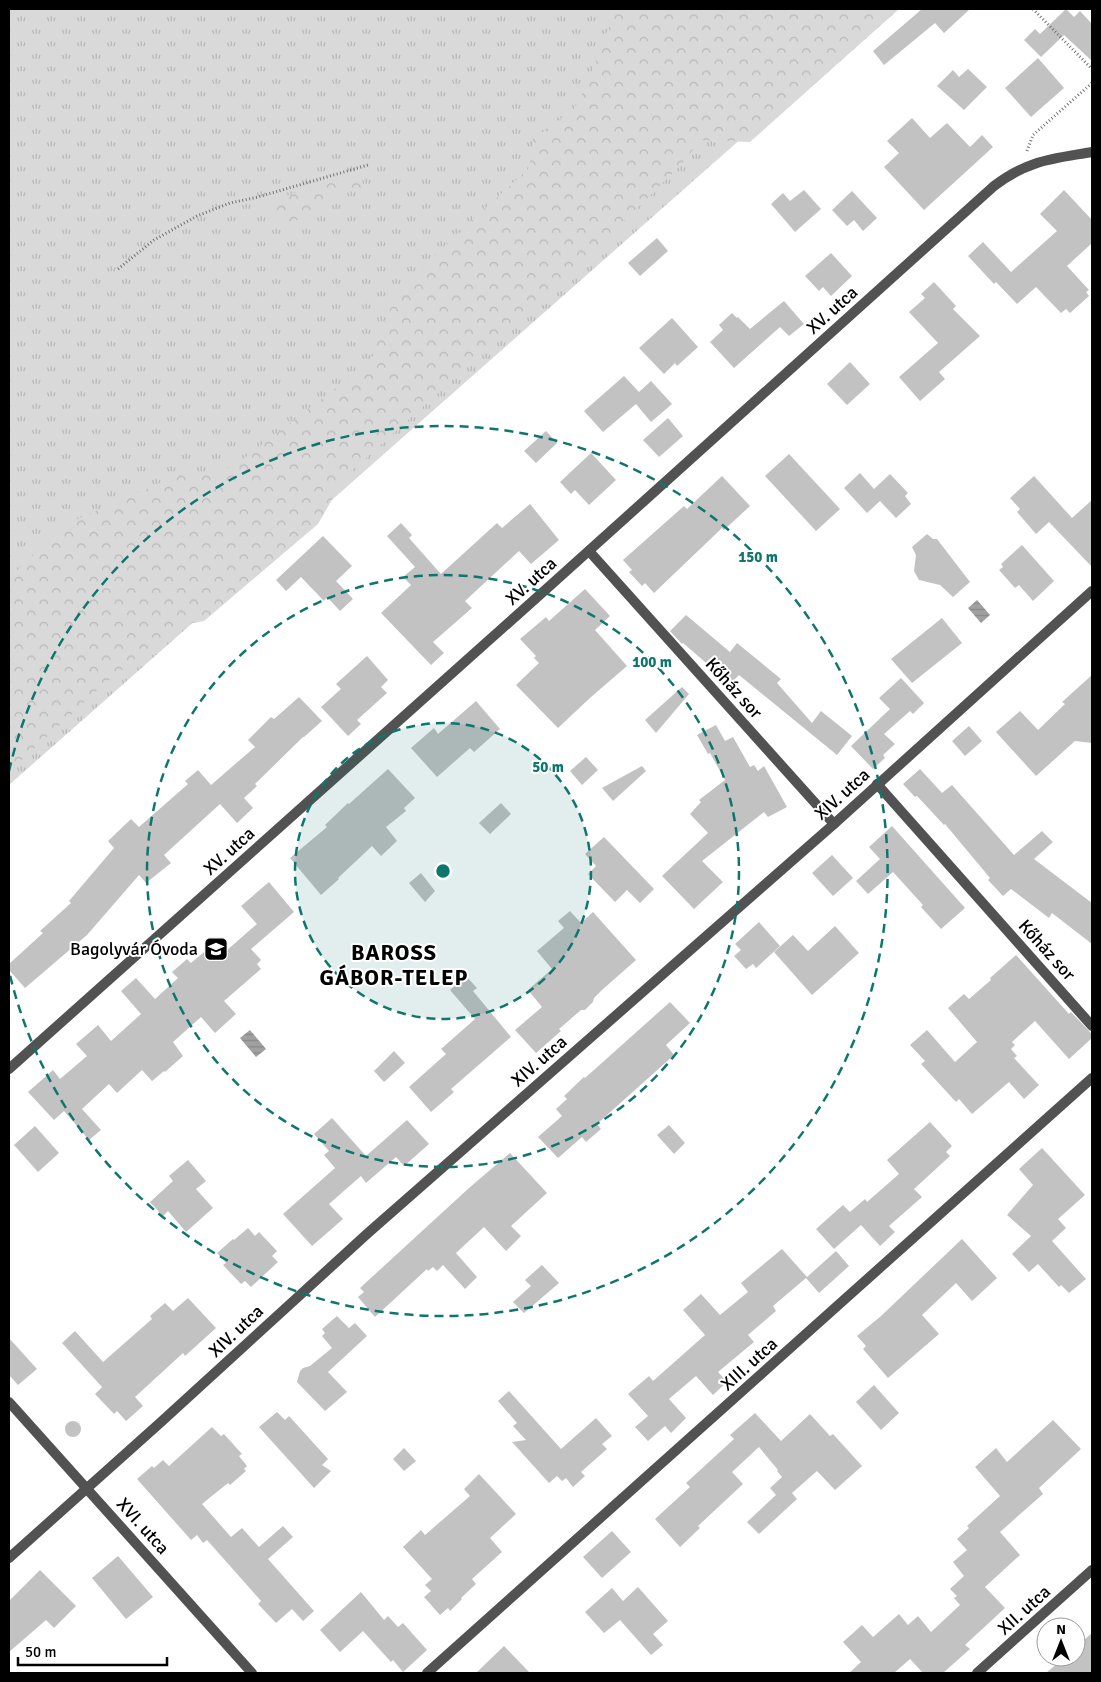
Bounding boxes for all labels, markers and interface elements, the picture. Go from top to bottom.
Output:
street label: XV. utca [802,281,862,339]
text: 150 m [738,548,778,566]
street label: XV. utca [501,552,561,610]
text: 100 m [632,653,672,671]
street label: Kőház sor [701,653,767,723]
text: 50 m [532,758,564,776]
street label: XIV. utca [810,763,874,825]
street label: XV. utca [199,822,259,880]
centre of rings [434,862,452,880]
street label: Kőház sor [1014,915,1080,985]
school or university icon: Bagolyvár Óvoda [203,936,229,962]
place label: Bagolyvár Óvoda [70,938,198,960]
district label: BAROSS GÁBOR-TELEP [320,939,468,991]
street label: XIV. utca [507,1031,571,1091]
street label: XIV. utca [204,1300,268,1362]
street label: XIII. utca [716,1333,782,1395]
street label: XVI. utca [112,1493,174,1559]
street label: XII. utca [993,1581,1055,1639]
north arrow [1036,1617,1086,1667]
text: N [1056,1621,1066,1638]
scale bar [18,1634,166,1666]
text: 50 m [25,1643,56,1661]

